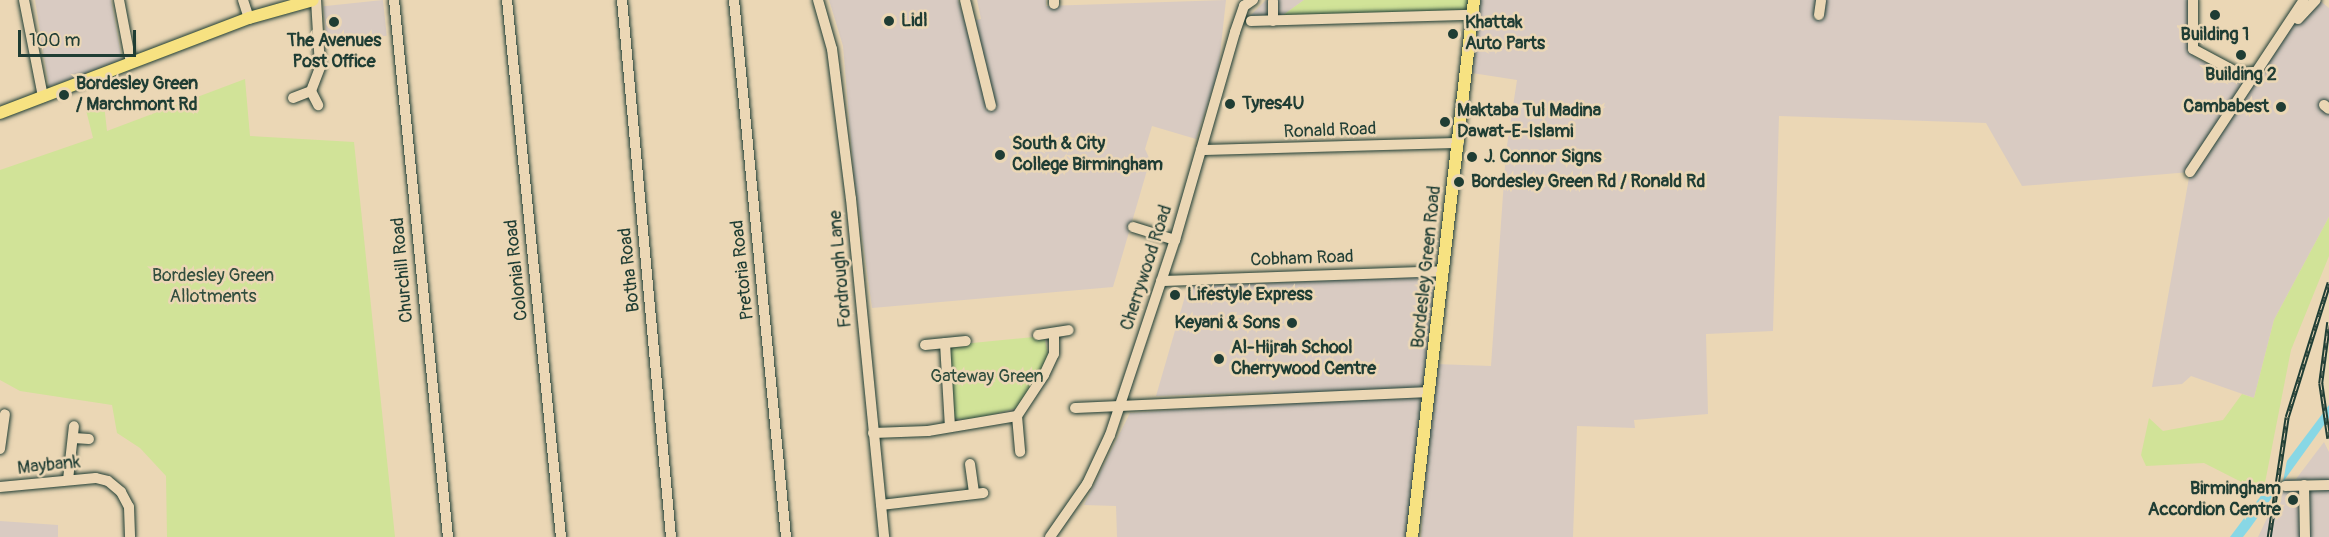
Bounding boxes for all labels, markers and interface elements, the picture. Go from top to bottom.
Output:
marker: Building 1 [2208,8,2222,22]
place label: Lidl [901,10,927,32]
place label: Khattak Auto Parts [1465,13,1545,56]
marker: Lidl [882,14,896,28]
marker: The Avenues Post Office [327,15,341,29]
scale bar [21,18,140,56]
place label: Building 1 [2181,24,2249,46]
marker: Khattak Auto Parts [1446,27,1460,41]
text: 100 m [29,29,81,52]
place label: The Avenues Post Office [287,31,381,74]
marker: Building 2 [2234,48,2248,62]
place label: Building 2 [2205,64,2277,86]
place label: Bordesley Green / Marchmont Rd [76,74,198,116]
marker: Bordesley Green / Marchmont Rd [57,88,71,102]
place label: Tyres4U [1242,93,1304,115]
place label: Cambabest [2183,96,2269,118]
marker: Tyres4U [1223,97,1237,111]
marker: Cambabest [2274,100,2288,114]
place label: Maktaba Tul Madina Dawat-E-Islami [1457,101,1601,144]
marker: Maktaba Tul Madina Dawat-E-Islami [1438,115,1452,129]
street label: Ronald Road [1283,119,1377,143]
place label: South & City College Birmingham [1012,134,1163,176]
place label: J. Connor Signs [1484,146,1602,168]
marker: South & City College Birmingham [993,148,1007,162]
marker: J. Connor Signs [1465,150,1479,164]
place label: Bordesley Green Rd / Ronald Rd [1471,171,1705,193]
marker: Bordesley Green Rd / Ronald Rd [1452,175,1466,189]
street label: Bordesley Green Road [1408,185,1446,349]
street label: Cherrywood Road [1117,203,1177,333]
street label: Fordrough Lane [825,209,857,329]
street label: Churchill Road [388,216,418,324]
street label: Colonial Road [501,218,533,322]
street label: Pretoria Road [727,219,759,321]
street label: Botha Road [615,227,645,313]
street label: Cobham Road [1250,246,1354,272]
park label: Bordesley Green Allotments [152,266,274,308]
place label: Lifestyle Express [1187,284,1312,306]
marker: Lifestyle Express [1168,288,1182,302]
place label: Keyani & Sons [1174,312,1280,334]
marker: Keyani & Sons [1285,316,1299,330]
place label: Al-Hijrah School Cherrywood Centre [1231,338,1376,380]
marker: Al-Hijrah School Cherrywood Centre [1212,352,1226,366]
park label: Gateway Green [930,366,1044,388]
street label: Maybank [16,452,82,480]
place label: Birmingham Accordion Centre [2148,479,2281,522]
marker: Birmingham Accordion Centre [2286,493,2300,507]

